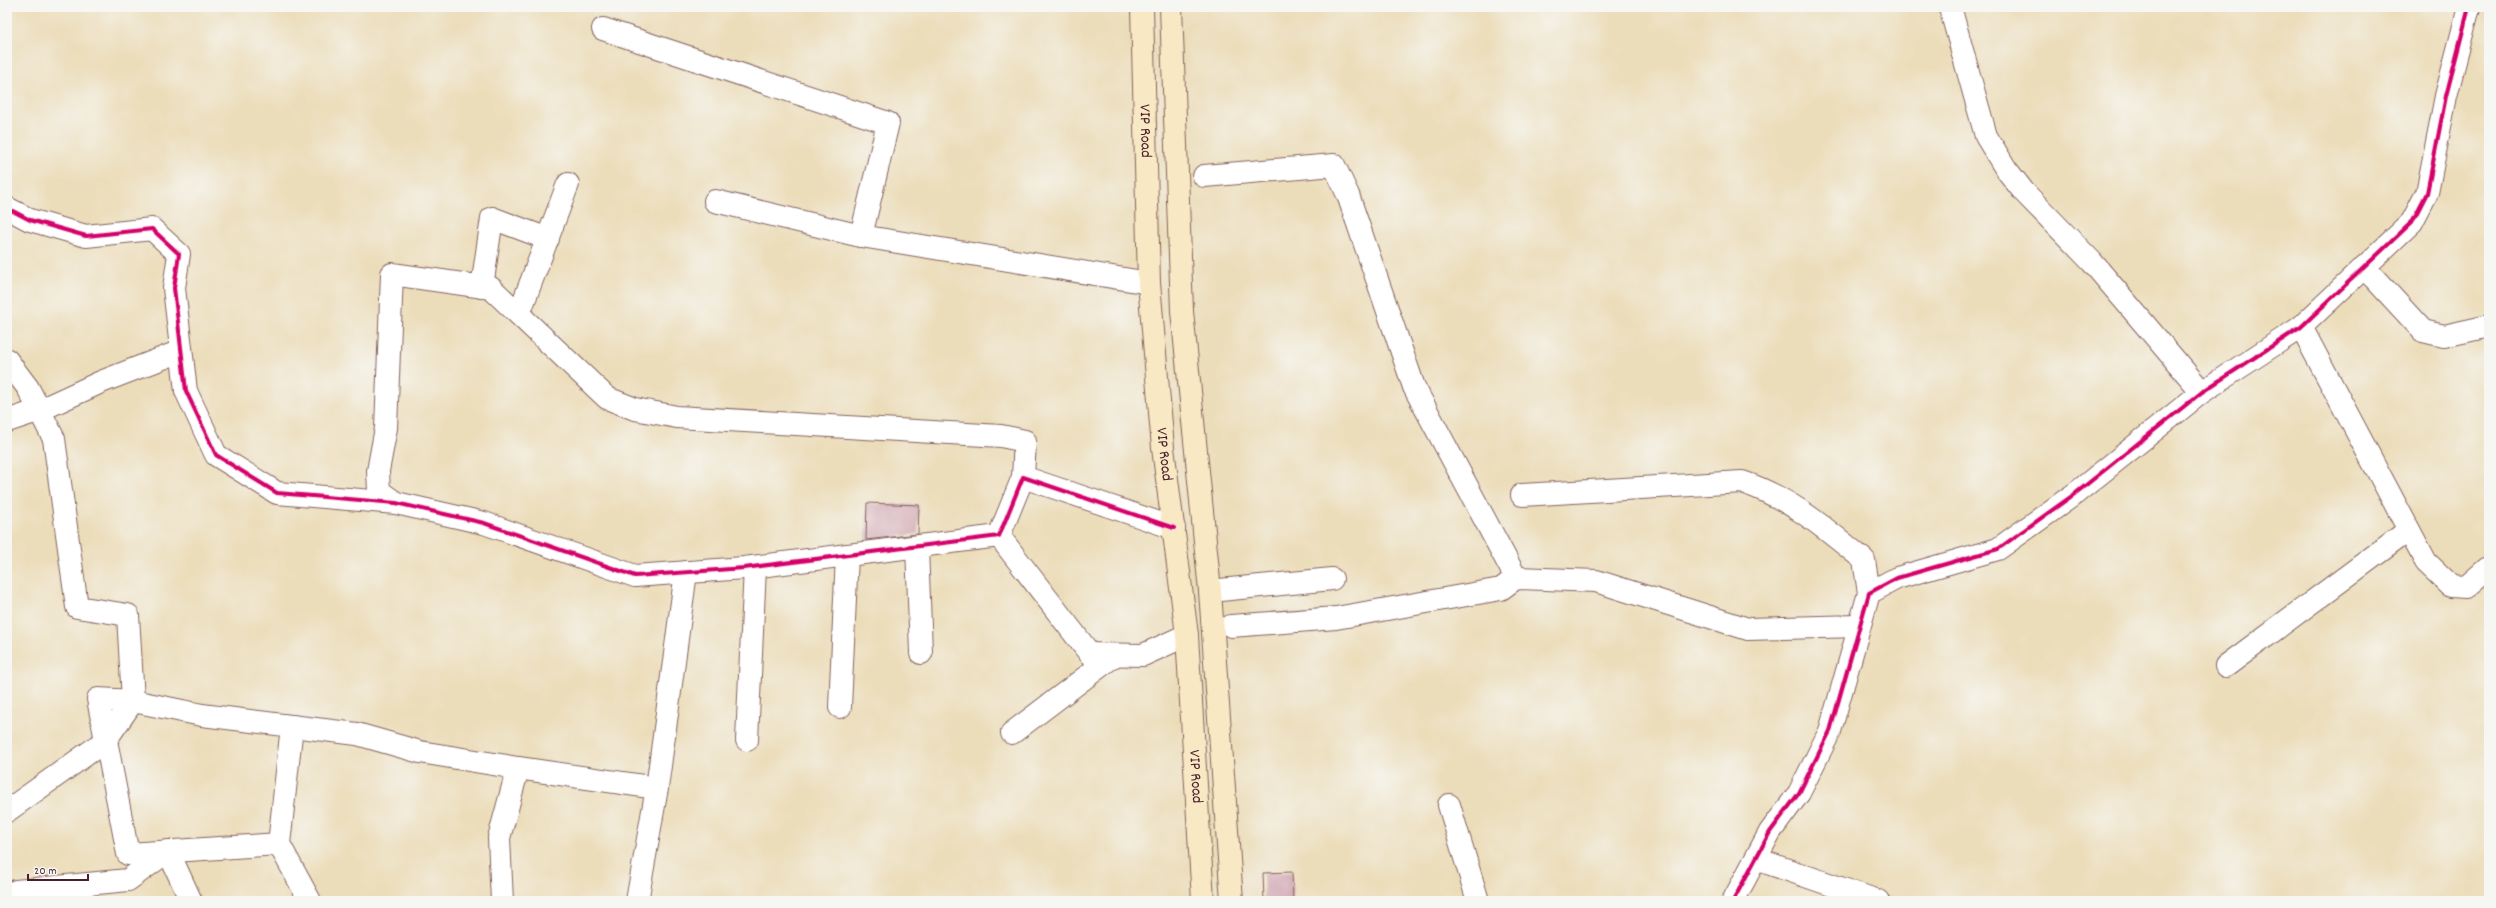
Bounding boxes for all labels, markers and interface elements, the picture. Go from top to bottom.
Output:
street label: VIP Road [1133,104,1157,158]
street label: VIP Road [1150,427,1179,482]
street label: VIP Road [1182,749,1209,804]
scale bar [28,856,88,882]
text: 20 m [34,863,57,880]

